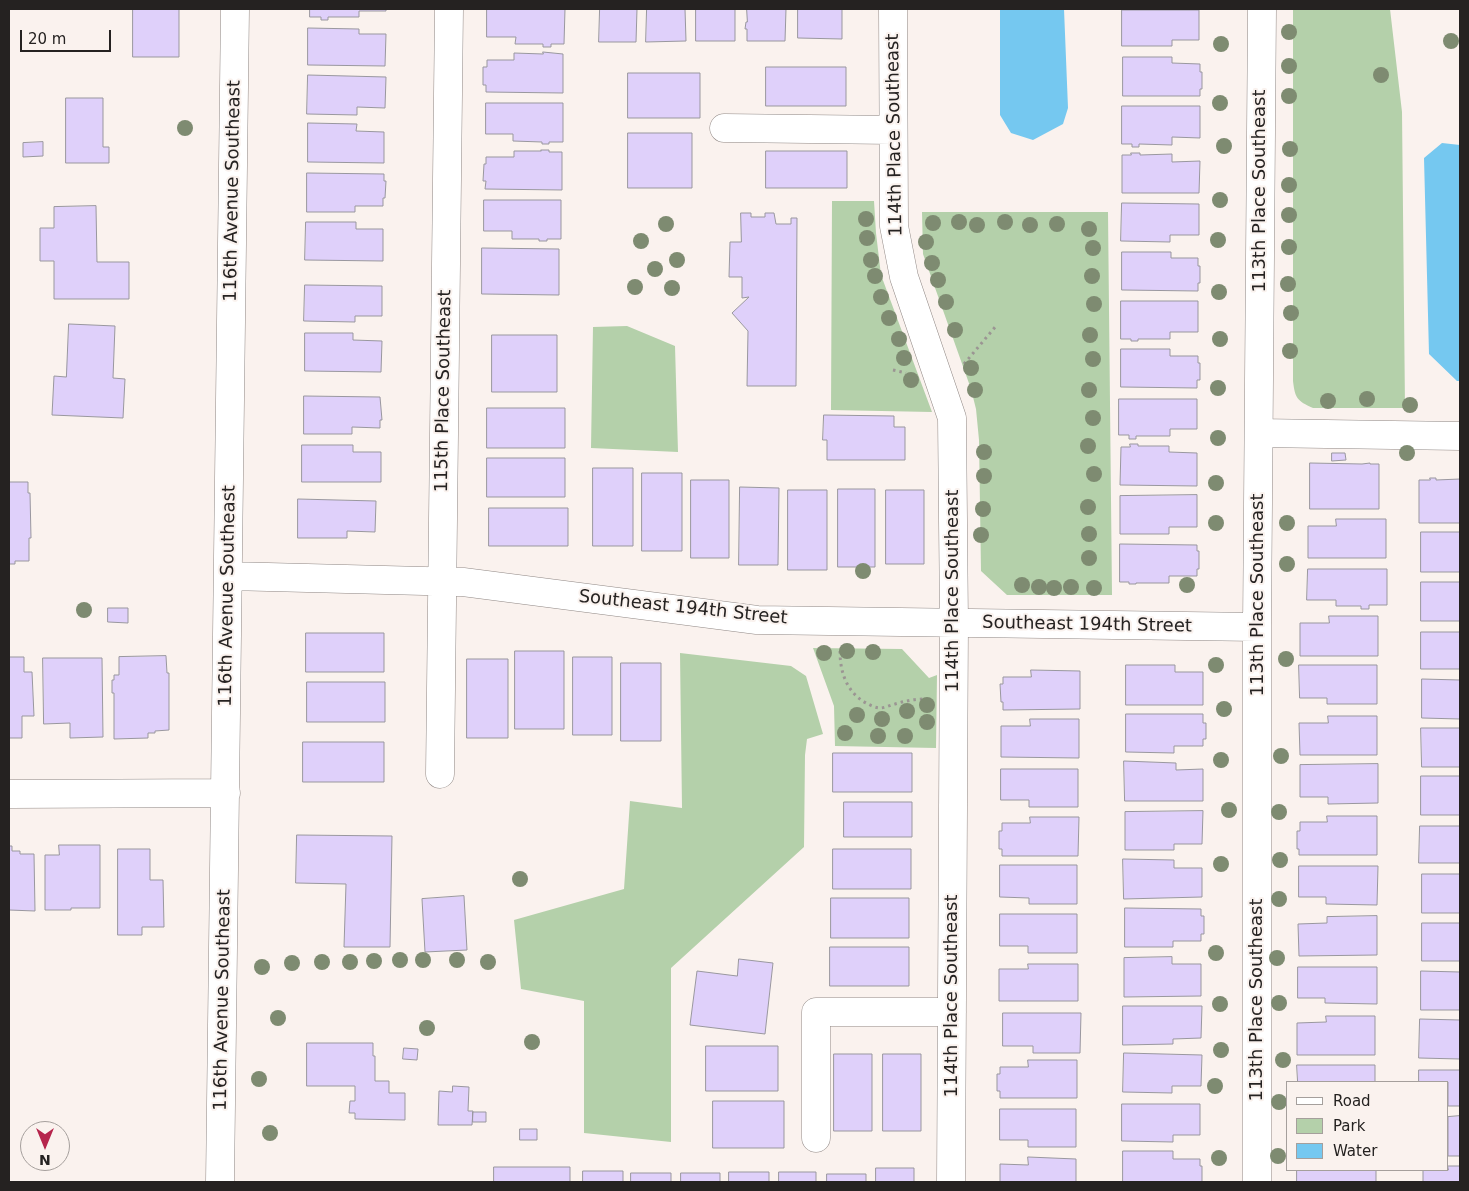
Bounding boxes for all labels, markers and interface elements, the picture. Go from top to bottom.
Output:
scale bar [22,20,114,52]
text: 20 m [28,30,66,48]
street label: 114th Place Southeast [882,33,908,237]
street label: 116th Avenue Southeast [220,80,246,302]
street label: 113th Place Southeast [1249,90,1271,292]
street label: 115th Place Southeast [431,289,457,493]
street label: 116th Avenue Southeast [215,485,241,707]
street label: 114th Place Southeast [942,490,964,692]
street label: 113th Place Southeast [1247,494,1269,696]
street label: Southeast 194th Street [578,586,788,630]
street label: Southeast 194th Street [982,612,1192,638]
street label: 116th Avenue Southeast [210,889,236,1111]
street label: 114th Place Southeast [941,895,963,1097]
street label: 113th Place Southeast [1246,899,1268,1101]
legend [1286,1081,1449,1171]
text: Road [1333,1092,1371,1110]
text: Park [1333,1117,1365,1135]
north arrow [20,1121,70,1171]
text: Water [1333,1142,1377,1160]
text: N [39,1152,51,1168]

